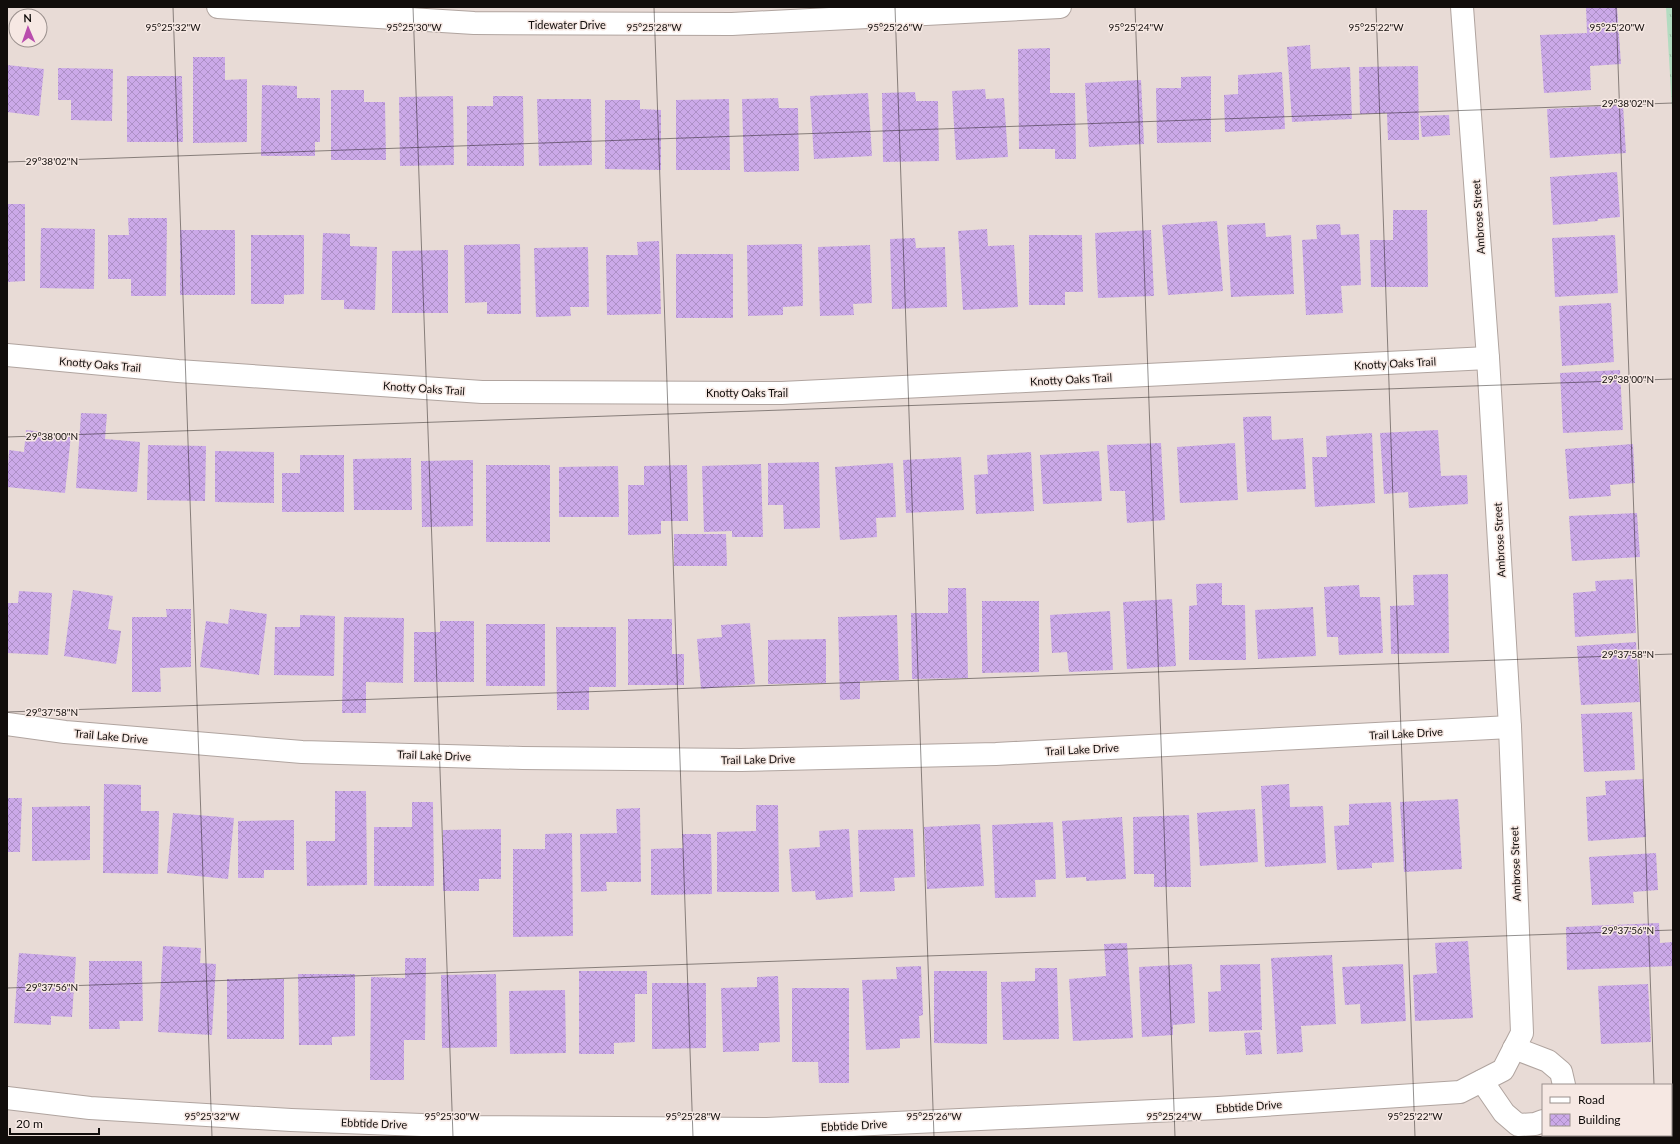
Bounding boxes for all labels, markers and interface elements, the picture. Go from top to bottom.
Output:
north arrow [8,8,48,48]
text: N [23,11,32,24]
street label: Tidewater Drive [528,18,606,31]
text: 95°25'32"W [145,21,201,33]
text: 95°25'30"W [386,21,442,33]
text: 95°25'28"W [626,21,682,33]
text: 95°25'26"W [867,21,923,33]
text: 95°25'24"W [1108,21,1164,33]
text: 95°25'22"W [1348,21,1404,33]
text: 95°25'20"W [1589,21,1645,33]
text: 29°38'02"N [1602,97,1654,109]
text: 29°38'02"N [26,155,78,167]
street label: Ambrose Street [1469,179,1487,255]
street label: Knotty Oaks Trail [59,354,141,374]
street label: Knotty Oaks Trail [1354,354,1436,372]
street label: Knotty Oaks Trail [1030,370,1112,388]
text: 29°38'00"N [1602,373,1654,385]
street label: Knotty Oaks Trail [383,379,465,397]
street label: Knotty Oaks Trail [706,386,788,399]
text: 29°38'00"N [26,430,78,442]
street label: Ambrose Street [1491,502,1507,578]
text: 29°37'58"N [1602,648,1654,660]
text: 29°37'58"N [26,706,78,718]
street label: Trail Lake Drive [1369,725,1443,741]
street label: Trail Lake Drive [74,726,149,746]
street label: Trail Lake Drive [1045,741,1119,757]
street label: Trail Lake Drive [397,747,471,763]
street label: Trail Lake Drive [721,752,795,766]
street label: Ambrose Street [1507,826,1523,902]
text: 29°37'56"N [1602,924,1654,936]
text: 29°37'56"N [26,981,78,993]
legend [1542,1084,1672,1136]
text: Road [1578,1092,1605,1107]
street label: Ebbtide Drive [1215,1097,1283,1115]
scale bar [10,1110,99,1136]
text: 95°25'32"W [184,1110,240,1122]
text: 95°25'30"W [424,1110,480,1122]
text: 95°25'28"W [665,1110,721,1122]
text: 95°25'26"W [906,1110,962,1122]
text: 95°25'24"W [1146,1110,1202,1122]
text: 95°25'22"W [1387,1110,1443,1122]
text: Building [1578,1112,1621,1127]
street label: Ebbtide Drive [341,1115,408,1131]
text: 20 m [16,1116,43,1131]
street label: Ebbtide Drive [821,1117,888,1133]

